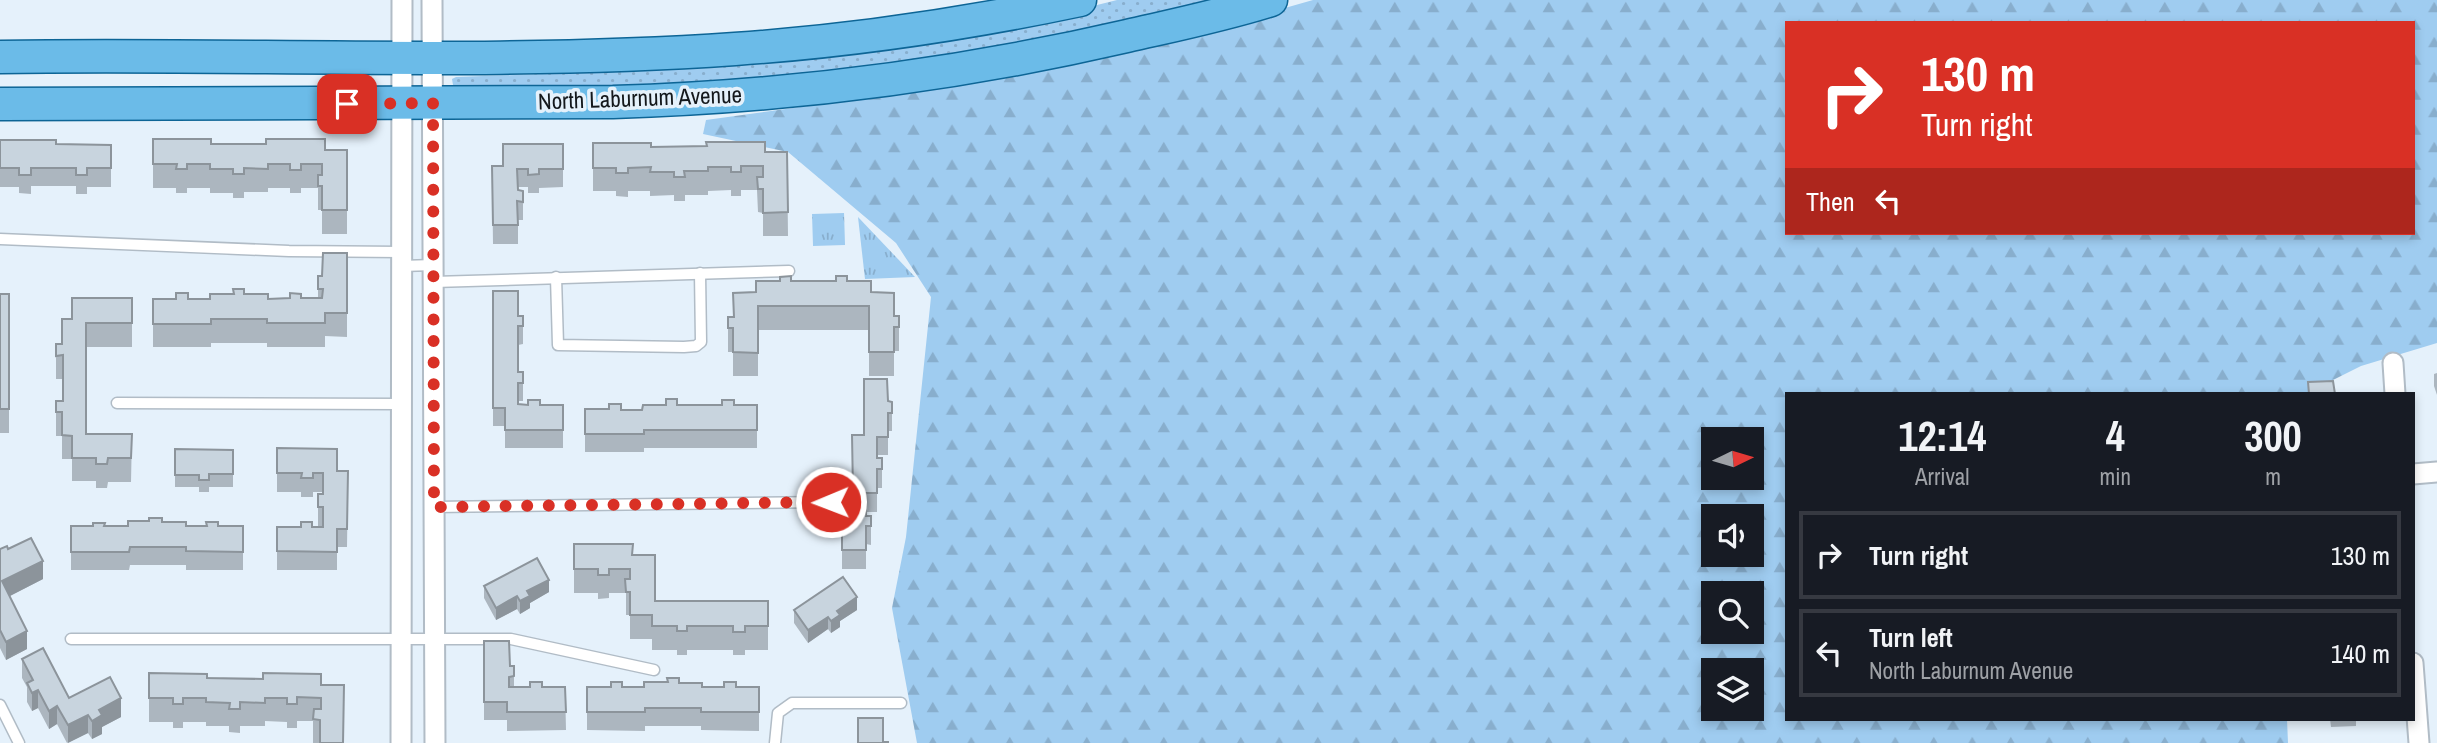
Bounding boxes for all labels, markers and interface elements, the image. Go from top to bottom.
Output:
text: 130 m [1921,40,2035,106]
icon: right [1806,49,1897,140]
pin [317,74,377,134]
street label: North Laburnum Avenue [537,78,743,117]
icon: arrive [328,85,366,123]
text: Turn right [1921,103,2033,146]
icon: left [1869,182,1907,220]
text: Then [1806,184,1855,219]
text: 12:14 [1898,408,1986,464]
text: 4 [2106,408,2125,464]
text: 300 [2244,408,2302,464]
north arrow [1701,427,1764,490]
map controls [1701,427,1764,721]
text: Arrival [1915,461,1970,492]
text: min [2100,461,2131,492]
text: m [2265,461,2281,492]
position arrow [794,465,868,539]
button: sound [1701,504,1764,567]
icon: right [1810,536,1848,574]
text: Turn right [1869,538,1968,573]
text: 130 m [2331,538,2390,573]
button: search [1701,581,1764,644]
text: Turn left [1869,620,1953,655]
icon: left [1810,634,1848,672]
text: 140 m [2331,636,2390,671]
text: North Laburnum Avenue [1869,655,2073,686]
button: layers [1701,658,1764,721]

